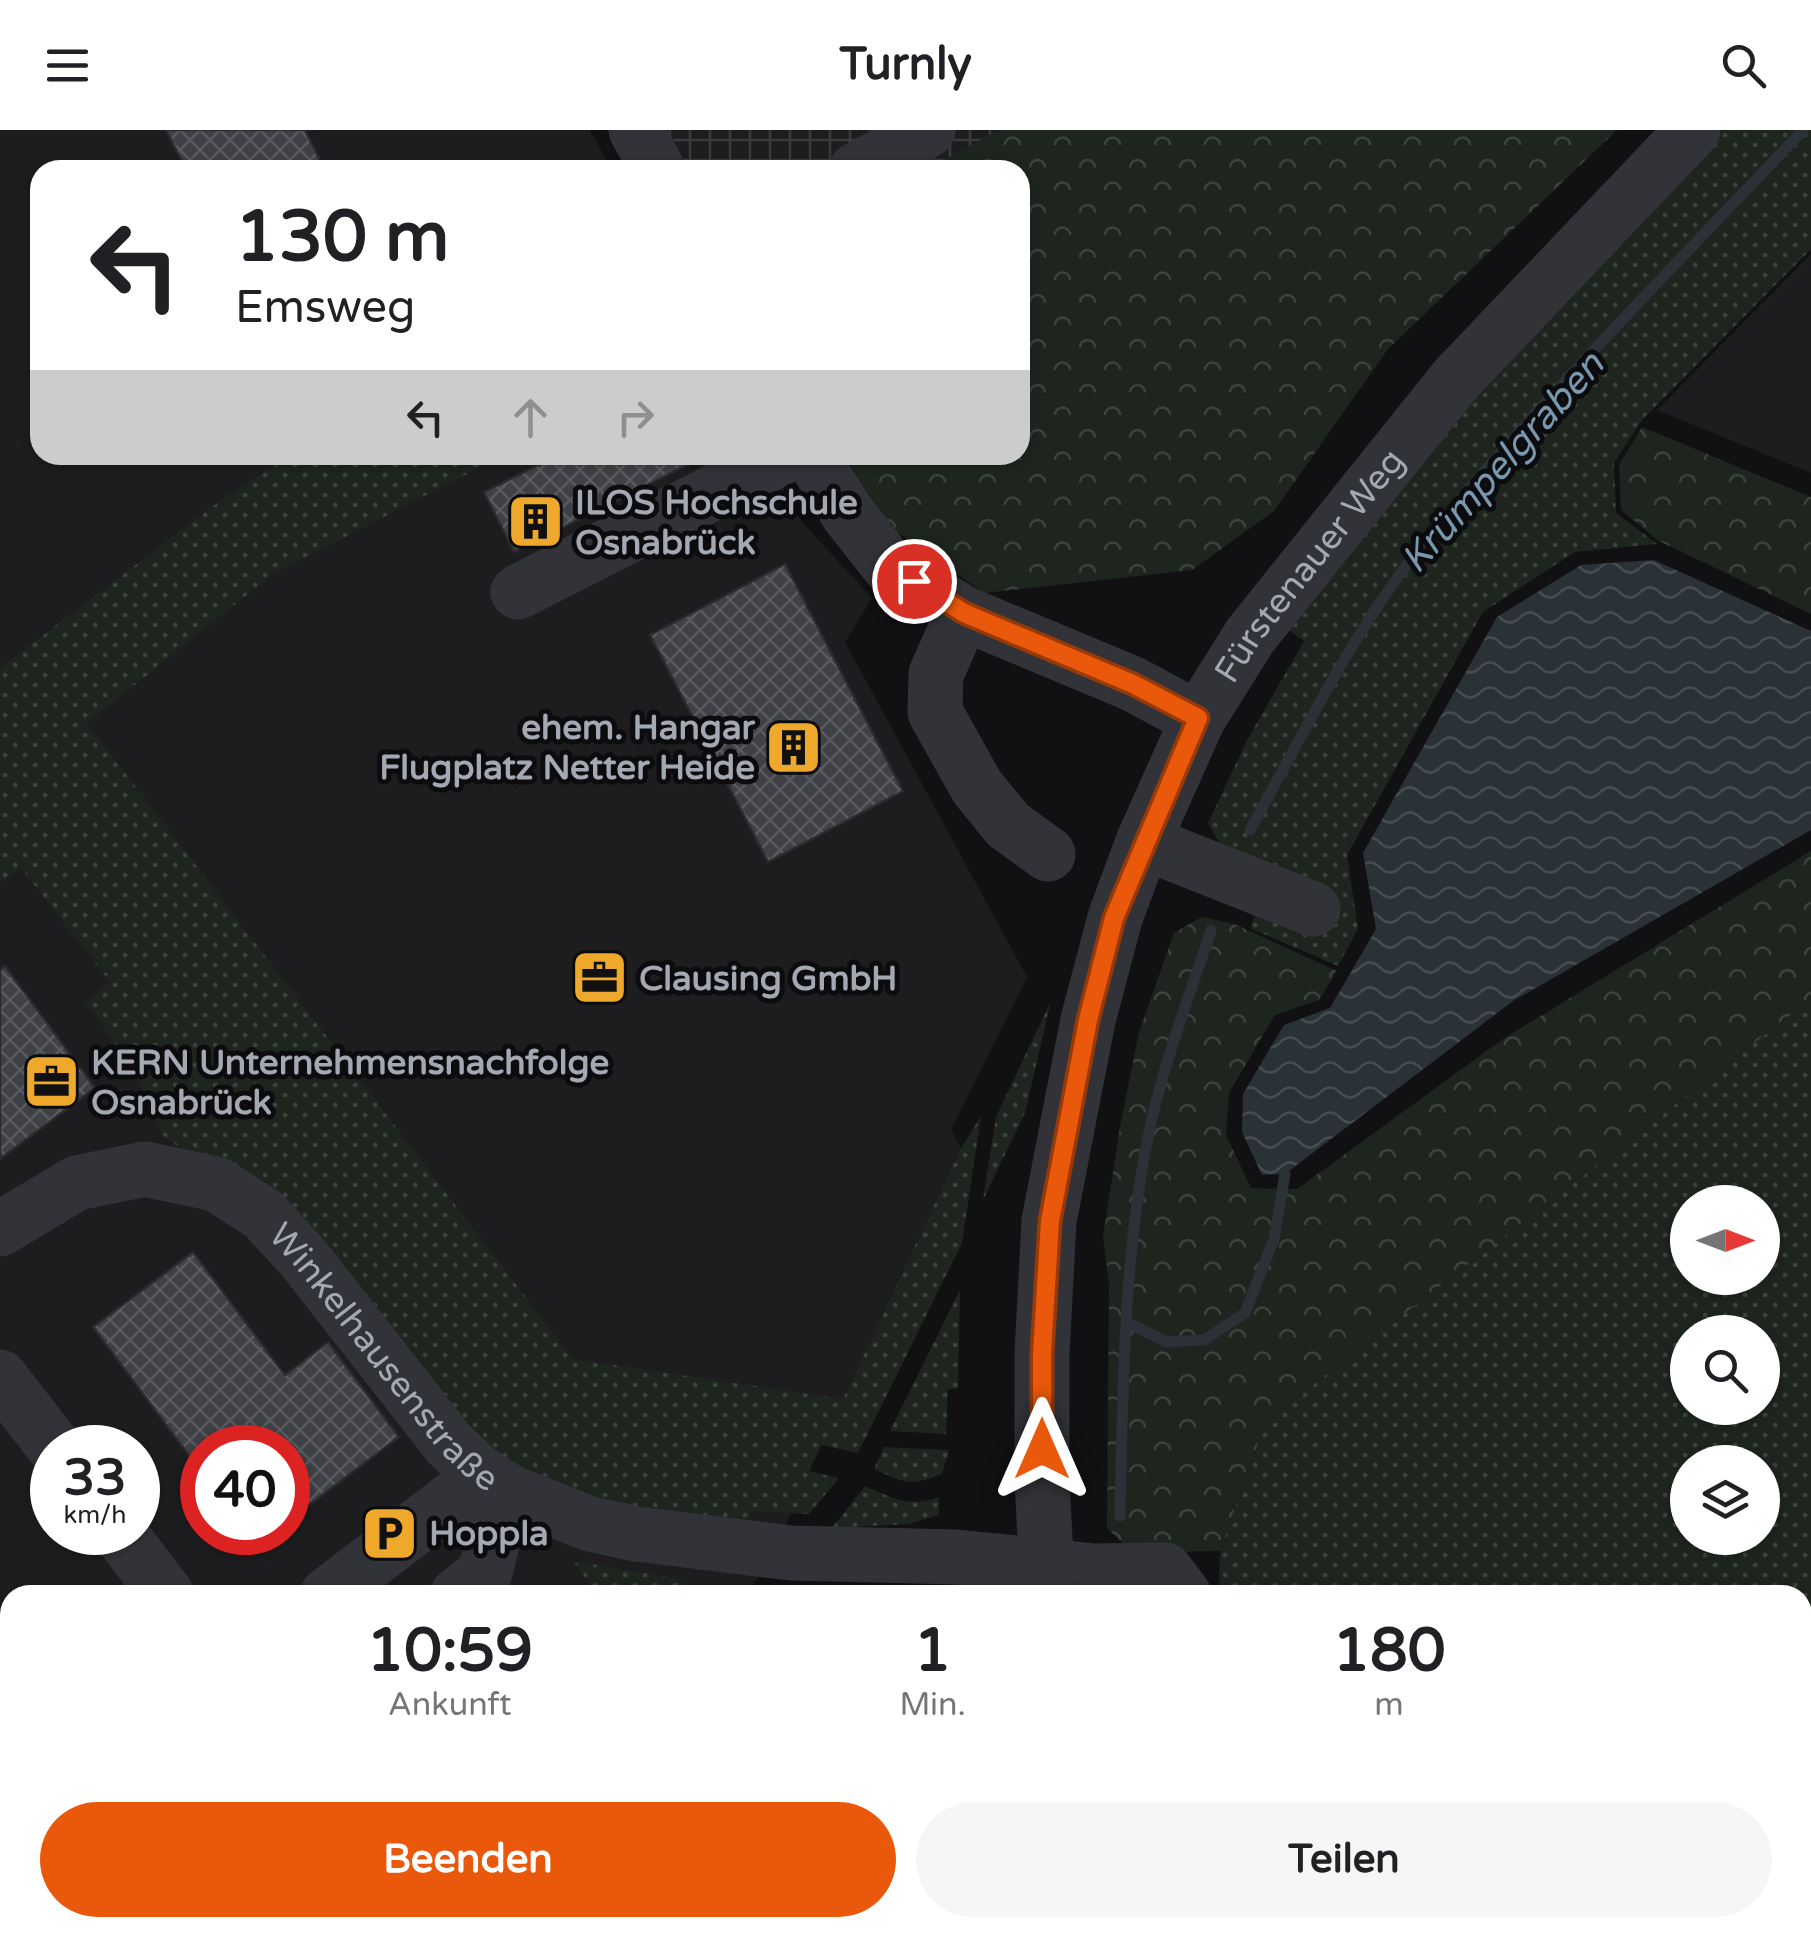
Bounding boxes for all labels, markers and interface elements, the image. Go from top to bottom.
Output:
icon: menu [40,38,95,93]
text: Turnly [839,38,972,92]
icon: search [1716,38,1771,93]
text: 130 m [235,196,449,280]
icon: left [70,200,200,330]
text: Emsweg [235,281,415,335]
water label: Krümpelgraben [1391,342,1615,583]
icon: left [398,390,453,445]
icon: ahead [503,390,558,445]
icon: right [608,390,663,445]
street label: Fürstenauer Weg [1206,441,1414,691]
place label: ILOS Hochschule Osnabrück [575,482,858,564]
building icon: ILOS Hochschule Osnabrück [506,492,566,552]
pin [872,539,957,624]
icon: arrive [887,554,942,609]
place label: ehem. Hangar Flugplatz Netter Heide [379,707,756,789]
building icon: ehem. Hangar Flugplatz Netter Heide [764,717,824,777]
office icon: Clausing GmbH [570,948,630,1008]
place label: Clausing GmbH [639,958,898,1000]
place label: KERN Unternehmensnachfolge Osnabrück [91,1042,609,1124]
office icon: KERN Unternehmensnachfolge Osnabrück [22,1052,82,1112]
north arrow [1670,1185,1780,1295]
map controls [1670,1185,1780,1555]
street label: Winkelhausenstraße [260,1215,506,1501]
button: search [1670,1315,1780,1425]
position arrow [990,1397,1094,1501]
speed limit sign: 40 [180,1425,310,1555]
button: layers [1670,1445,1780,1555]
text: 33 [64,1448,126,1508]
text: km/h [64,1500,126,1530]
parking icon: Hoppla [360,1503,420,1563]
place label: Hoppla [429,1513,549,1555]
text: 10:59 [367,1615,533,1687]
text: 1 [914,1615,951,1687]
text: 180 [1332,1615,1445,1687]
text: Ankunft [388,1686,511,1724]
text: Min. [899,1686,966,1724]
text: m [1374,1686,1404,1724]
button: Beenden [40,1802,896,1917]
button: Teilen [916,1802,1772,1917]

